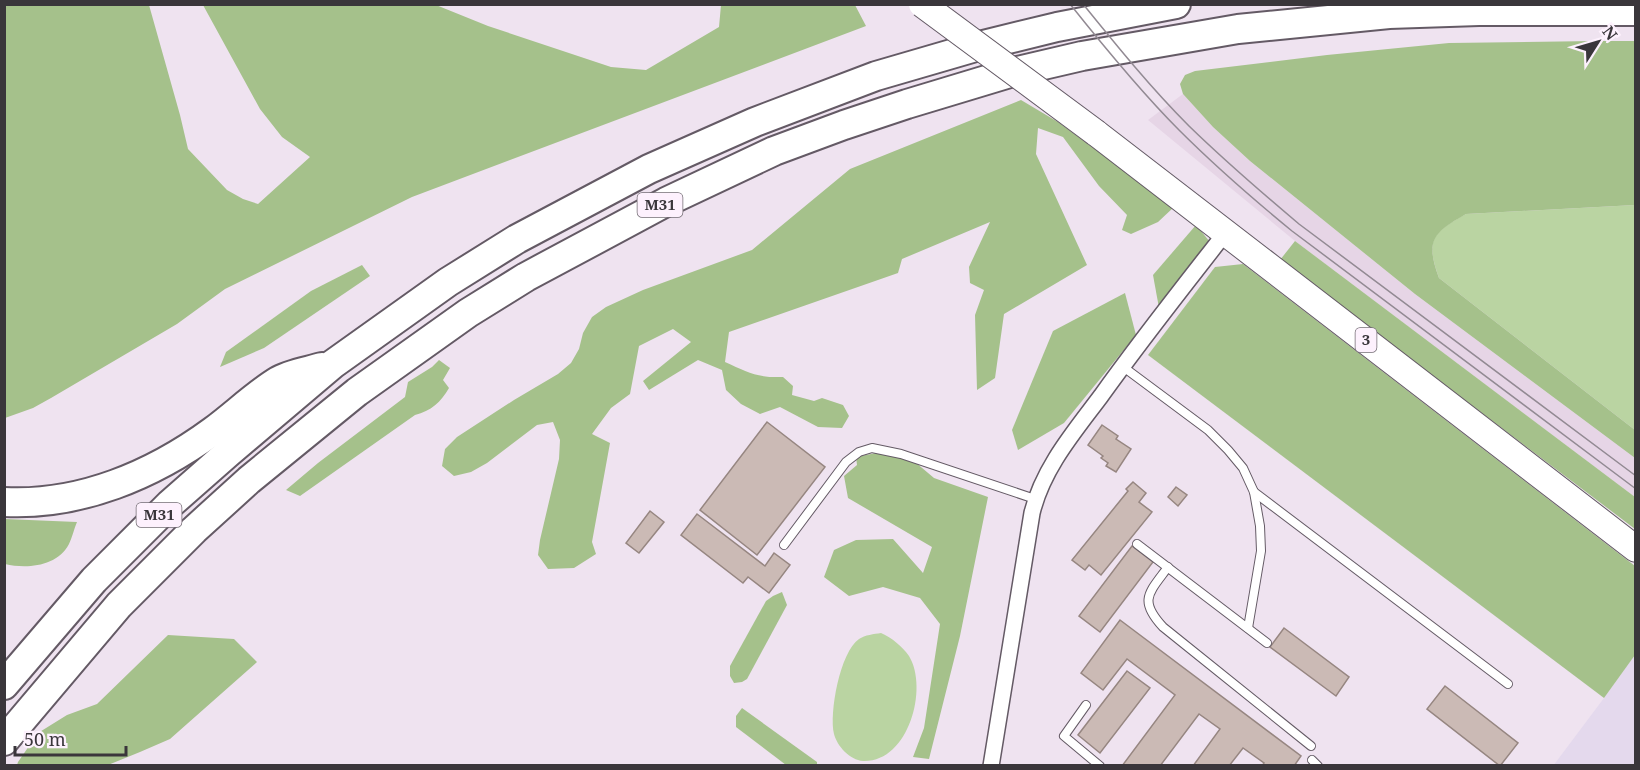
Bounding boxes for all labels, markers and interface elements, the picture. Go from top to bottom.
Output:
north arrow [1568,12,1628,72]
text: N [1597,21,1623,45]
road number: M31 [638,193,682,217]
road number: 3 [1356,328,1376,352]
road number: M31 [136,503,182,527]
scale bar [15,719,126,757]
text: 50 m [24,727,66,751]

